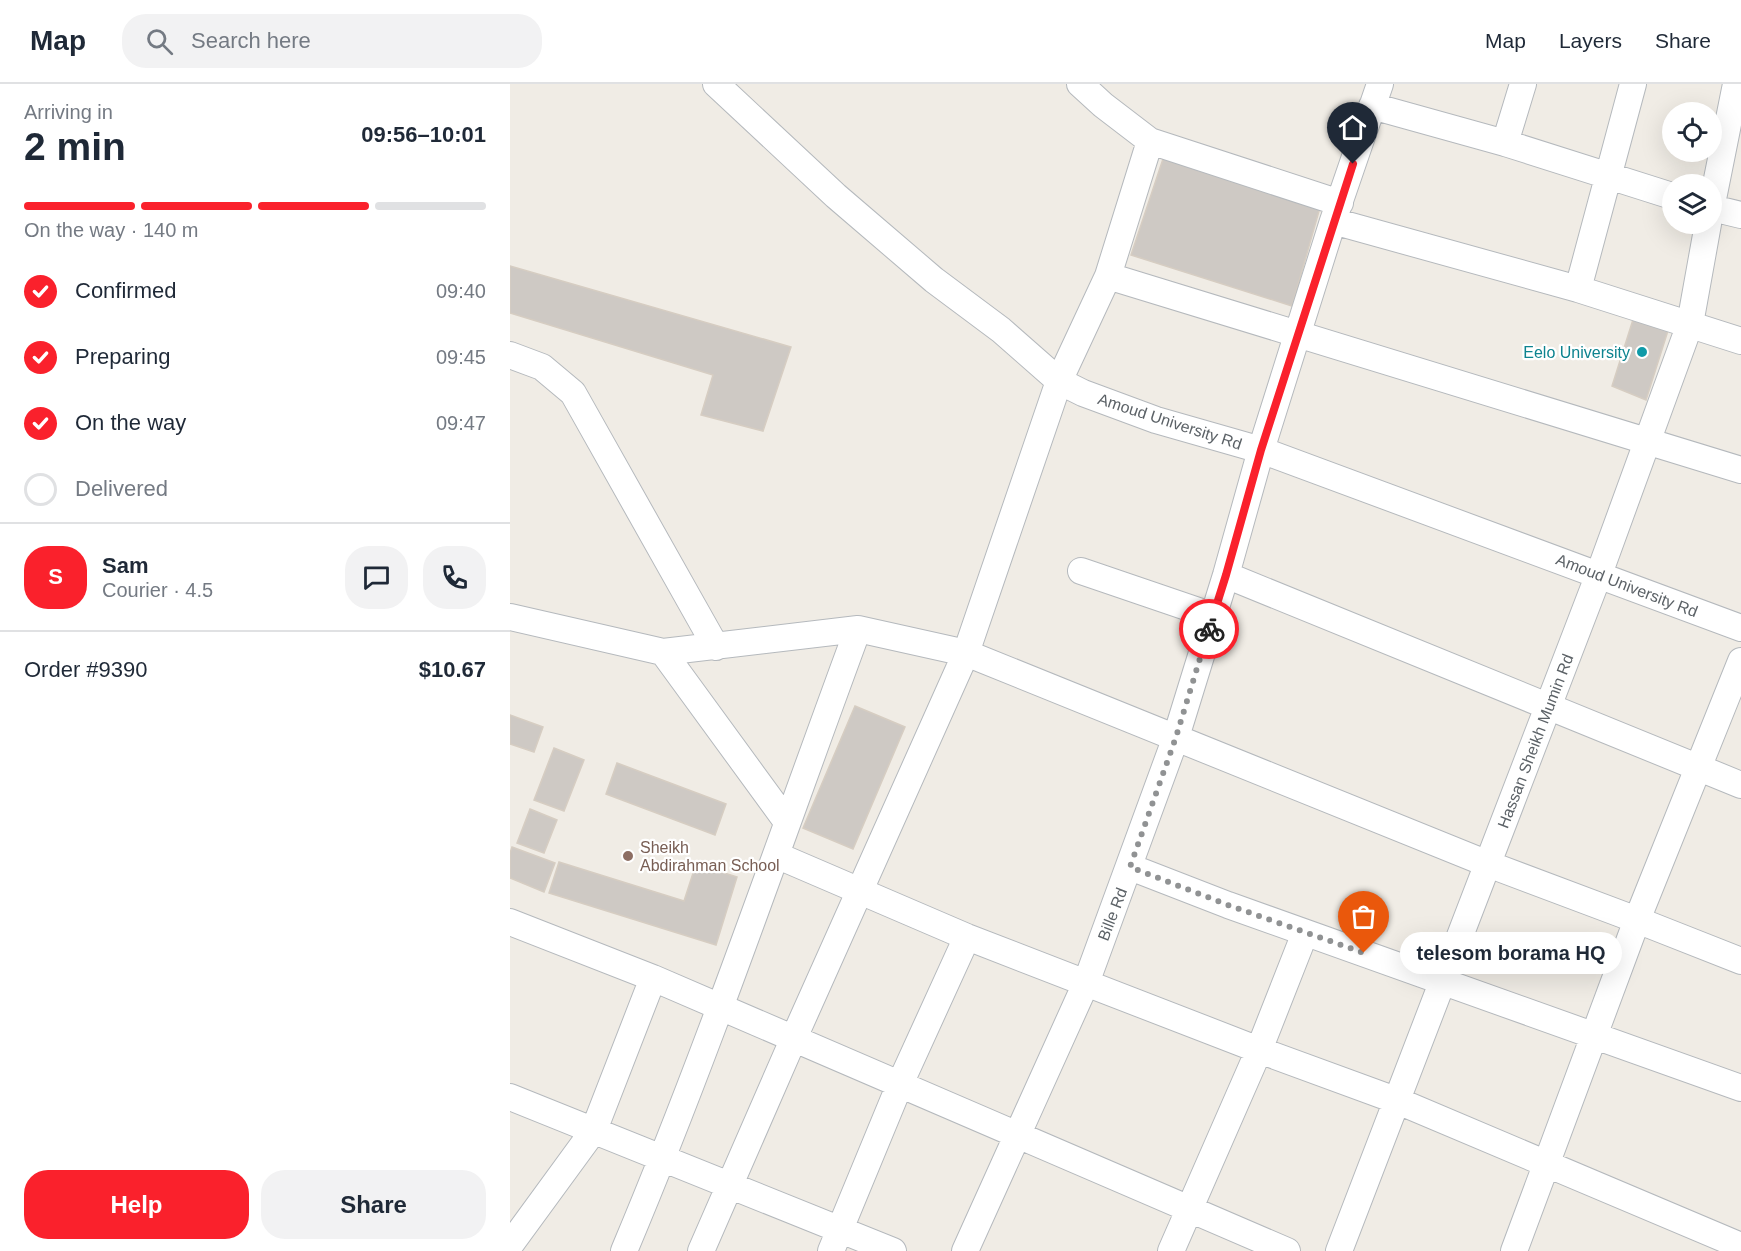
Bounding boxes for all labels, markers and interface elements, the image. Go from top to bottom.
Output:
search box [122,14,542,68]
text: Map [30,25,86,56]
icon: search [143,25,176,58]
text: Search here [191,28,311,53]
text: Map [1485,29,1526,52]
text: Layers [1559,29,1622,52]
text: Share [1655,29,1711,52]
text: Arriving in [24,101,113,123]
pin [1327,102,1378,164]
map controls [1662,102,1722,234]
button: locate [1662,102,1722,162]
icon: home [1336,111,1369,144]
text: 09:56–10:01 [361,122,486,147]
text: 2 min [24,125,126,168]
button: layers [1662,174,1722,234]
text: On the way · 140 m [24,219,199,241]
icon: check [24,275,57,308]
text: Confirmed [75,278,176,303]
text: 09:40 [436,280,486,302]
icon: check [24,341,57,374]
text: Preparing [75,344,170,369]
place label: Eelo University [1523,344,1630,361]
marker: Eelo University [1635,345,1649,359]
text: 09:45 [436,346,486,368]
street label: Amoud University Rd [1096,390,1244,453]
icon: check [24,407,57,440]
text: On the way [75,410,186,435]
text: 09:47 [436,412,486,434]
text: Delivered [75,476,168,501]
button: chat [345,546,408,609]
button: phone [423,546,486,609]
street label: Amoud University Rd [1554,551,1700,620]
text: Sam [102,553,148,578]
text: S [48,564,63,589]
text: Courier · 4.5 [102,579,213,601]
courier [1179,599,1239,659]
icon: bike [1193,613,1226,646]
street label: Hassan Sheikh Mumin Rd [1494,652,1577,831]
text: Order #9390 [24,657,148,682]
text: $10.67 [419,657,486,682]
place label: Sheikh Abdirahman School [640,839,780,874]
marker: Sheikh Abdirahman School [621,849,635,863]
street label: Bille Rd [1095,885,1130,943]
pin [1338,891,1389,953]
icon: bag [1347,900,1380,933]
callout: telesom borama HQ [1400,932,1622,974]
text: telesom borama HQ [1417,942,1605,964]
button: Help [24,1170,249,1239]
button: Share [261,1170,486,1239]

